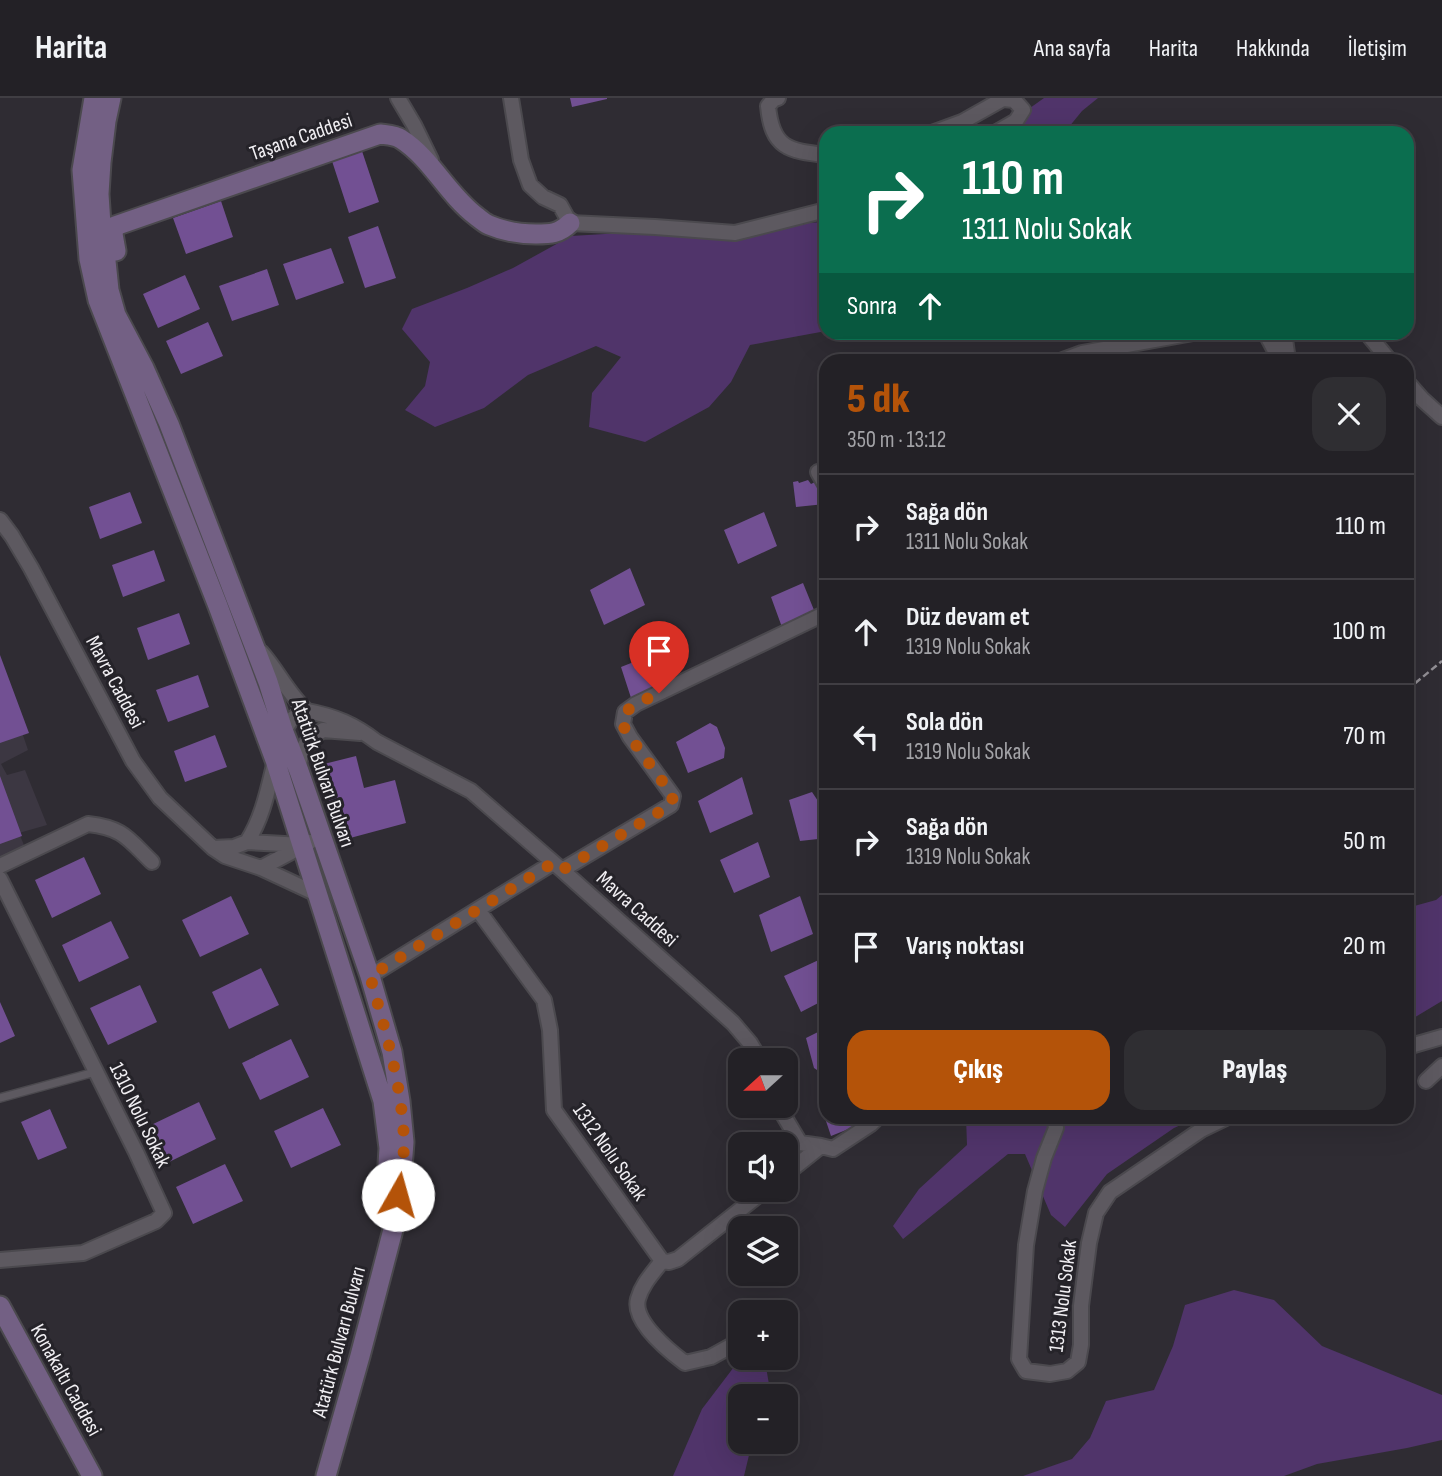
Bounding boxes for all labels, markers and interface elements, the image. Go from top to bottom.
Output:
text: Harita [35,28,107,68]
text: Ana sayfa [1034,34,1111,63]
text: Harita [1149,34,1198,63]
text: Hakkında [1236,34,1310,63]
text: İletişim [1348,34,1407,63]
street label: Taşana Caddesi [247,108,355,166]
text: 110 m [962,150,1064,209]
icon: right [847,154,938,245]
text: 1311 Nolu Sokak [962,210,1132,249]
icon: ahead [911,287,949,325]
text: Sonra [847,291,897,322]
text: 5 dk [847,374,910,425]
button: close [1312,377,1386,451]
text: 350 m · 13:12 [847,426,946,454]
text: Sağa dön [906,497,988,528]
icon: right [847,508,885,546]
text: 110 m [1335,511,1386,542]
text: 1311 Nolu Sokak [906,528,1028,556]
text: Düz devam et [906,602,1029,633]
icon: ahead [847,613,885,651]
text: 100 m [1333,616,1386,647]
pin [629,621,689,693]
street label: Mavra Caddesi [80,632,150,732]
icon: arrive [640,632,678,670]
text: 1319 Nolu Sokak [906,633,1030,661]
street label: Atatürk Bulvarı Bulvarı [286,695,360,850]
text: Sola dön [906,707,983,738]
icon: left [847,718,885,756]
text: 70 m [1343,721,1386,752]
text: 1319 Nolu Sokak [906,738,1030,766]
text: Sağa dön [906,812,988,843]
icon: right [847,823,885,861]
text: 50 m [1343,826,1386,857]
text: 1319 Nolu Sokak [906,843,1030,871]
street label: Mavra Caddesi [591,866,683,952]
icon: arrive [847,928,885,966]
text: Varış noktası [906,931,1024,962]
text: 20 m [1343,931,1386,962]
button: Çıkış [847,1030,1110,1110]
button: Paylaş [1124,1030,1386,1110]
north arrow [728,1048,798,1118]
map controls [728,1048,798,1454]
street label: 1310 Nolu Sokak [104,1059,176,1171]
street label: 1312 Nolu Sokak [567,1099,653,1205]
button: sound [728,1132,798,1202]
position arrow [361,1158,435,1232]
button: layers [728,1216,798,1286]
street label: 1313 Nolu Sokak [1044,1238,1082,1354]
street label: Atatürk Bulvarı Bulvarı [307,1264,371,1421]
button: + [728,1300,798,1370]
street label: Konakaltı Caddesi [25,1320,107,1440]
button: − [728,1384,798,1454]

